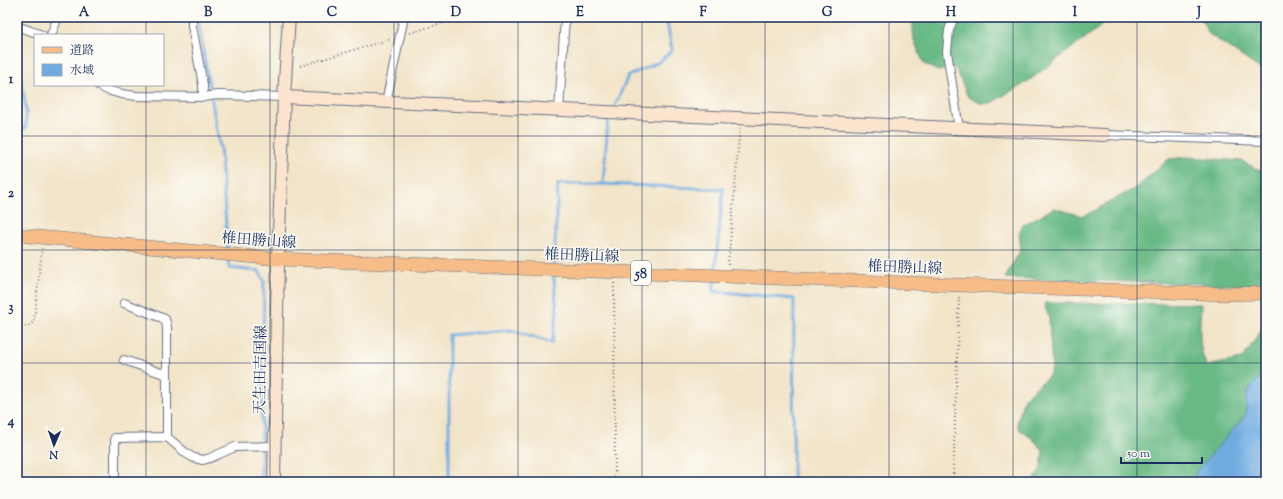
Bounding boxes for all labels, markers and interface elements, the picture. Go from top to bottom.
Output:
text: A [79,4,90,22]
text: B [204,4,213,22]
text: C [327,4,337,22]
text: D [451,4,461,22]
text: E [576,4,584,22]
text: F [699,4,707,22]
text: G [822,4,833,22]
text: H [946,4,957,22]
text: I [1073,4,1078,22]
text: J [1196,4,1201,22]
legend [34,34,164,86]
text: 道路 [70,42,94,60]
text: 水域 [70,62,94,80]
text: 1 [9,71,14,89]
text: 2 [8,185,15,203]
street label: 椎田勝山線 [221,228,297,255]
street label: 椎田勝山線 [544,245,620,268]
street label: 椎田勝山線 [867,257,943,280]
road number: 58 [631,261,651,285]
text: 3 [8,299,14,317]
street label: 天生田吉国線 [250,325,273,415]
text: 4 [7,413,15,431]
north arrow [34,425,74,465]
scale bar [1121,439,1202,465]
text: 50 m [1126,445,1150,463]
text: N [49,446,59,462]

